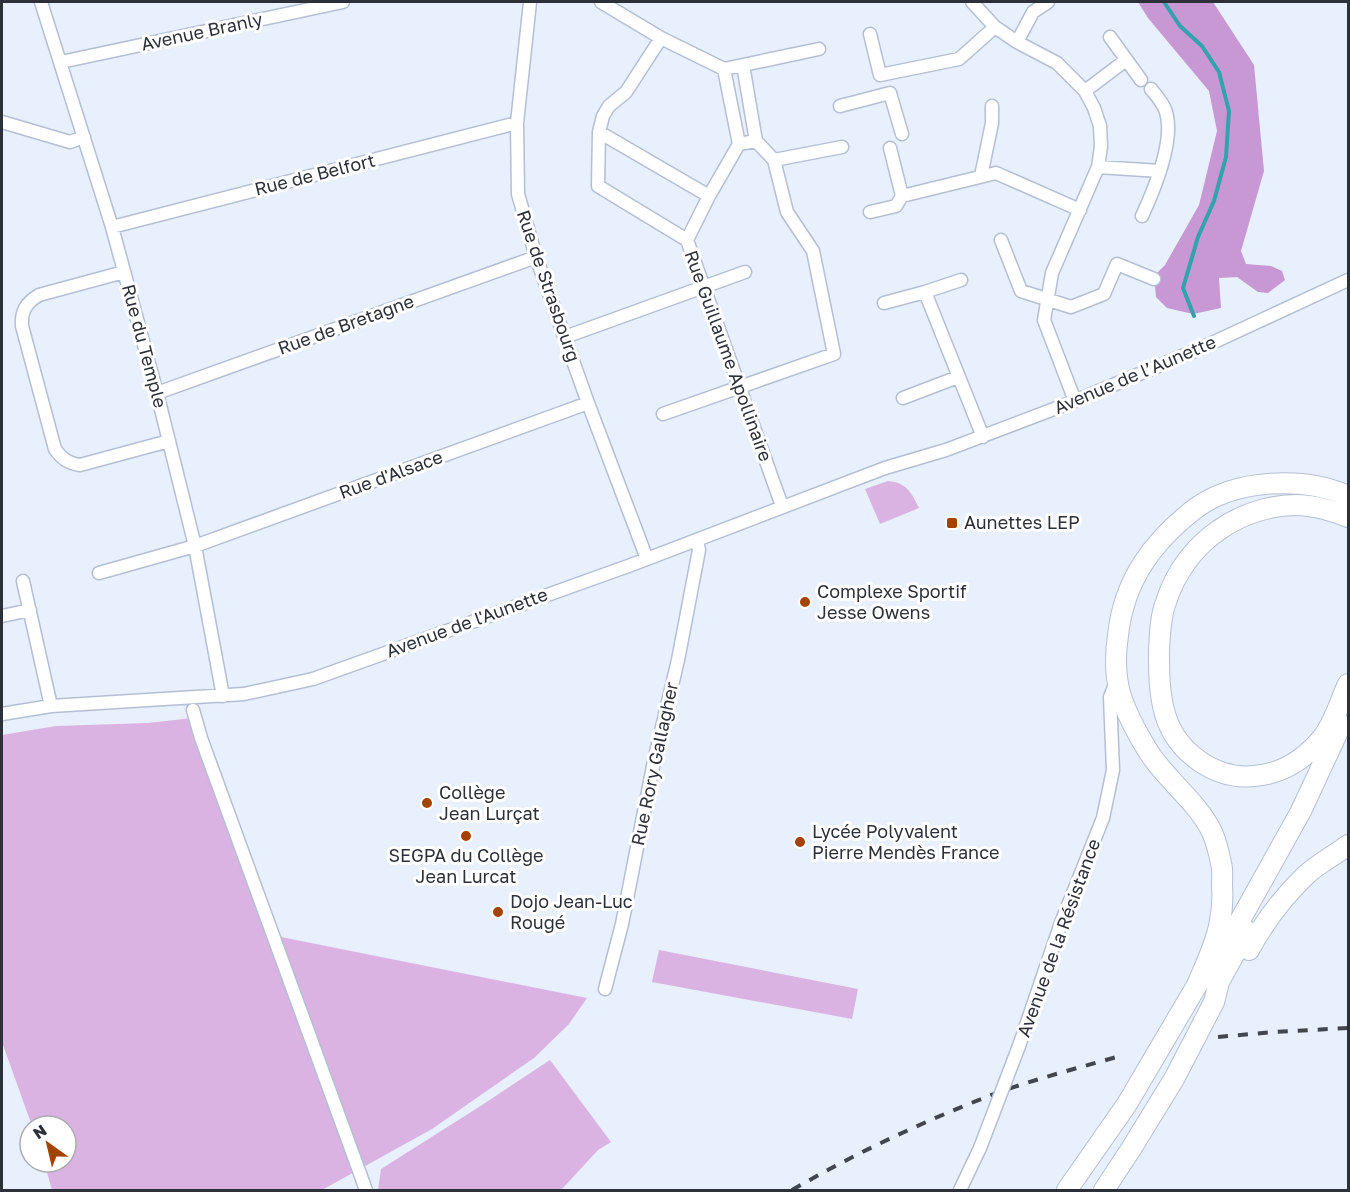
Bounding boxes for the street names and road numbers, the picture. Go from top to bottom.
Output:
street label: Avenue Branly [139,7,265,55]
street label: Rue de Belfort [252,148,377,200]
street label: Rue de Strasbourg [513,207,585,365]
street label: Rue Guillaume Apollinaire [680,247,777,464]
street label: Rue du Temple [118,281,172,410]
street label: Rue de Bretagne [275,289,417,359]
street label: Avenue de l’Aunette [1050,330,1219,418]
street label: Rue d'Alsace [336,445,446,503]
street label: Avenue de l'Aunette [383,583,550,662]
street label: Rue Rory Gallagher [626,680,682,848]
street label: Avenue de la Résistance [1012,835,1104,1040]

